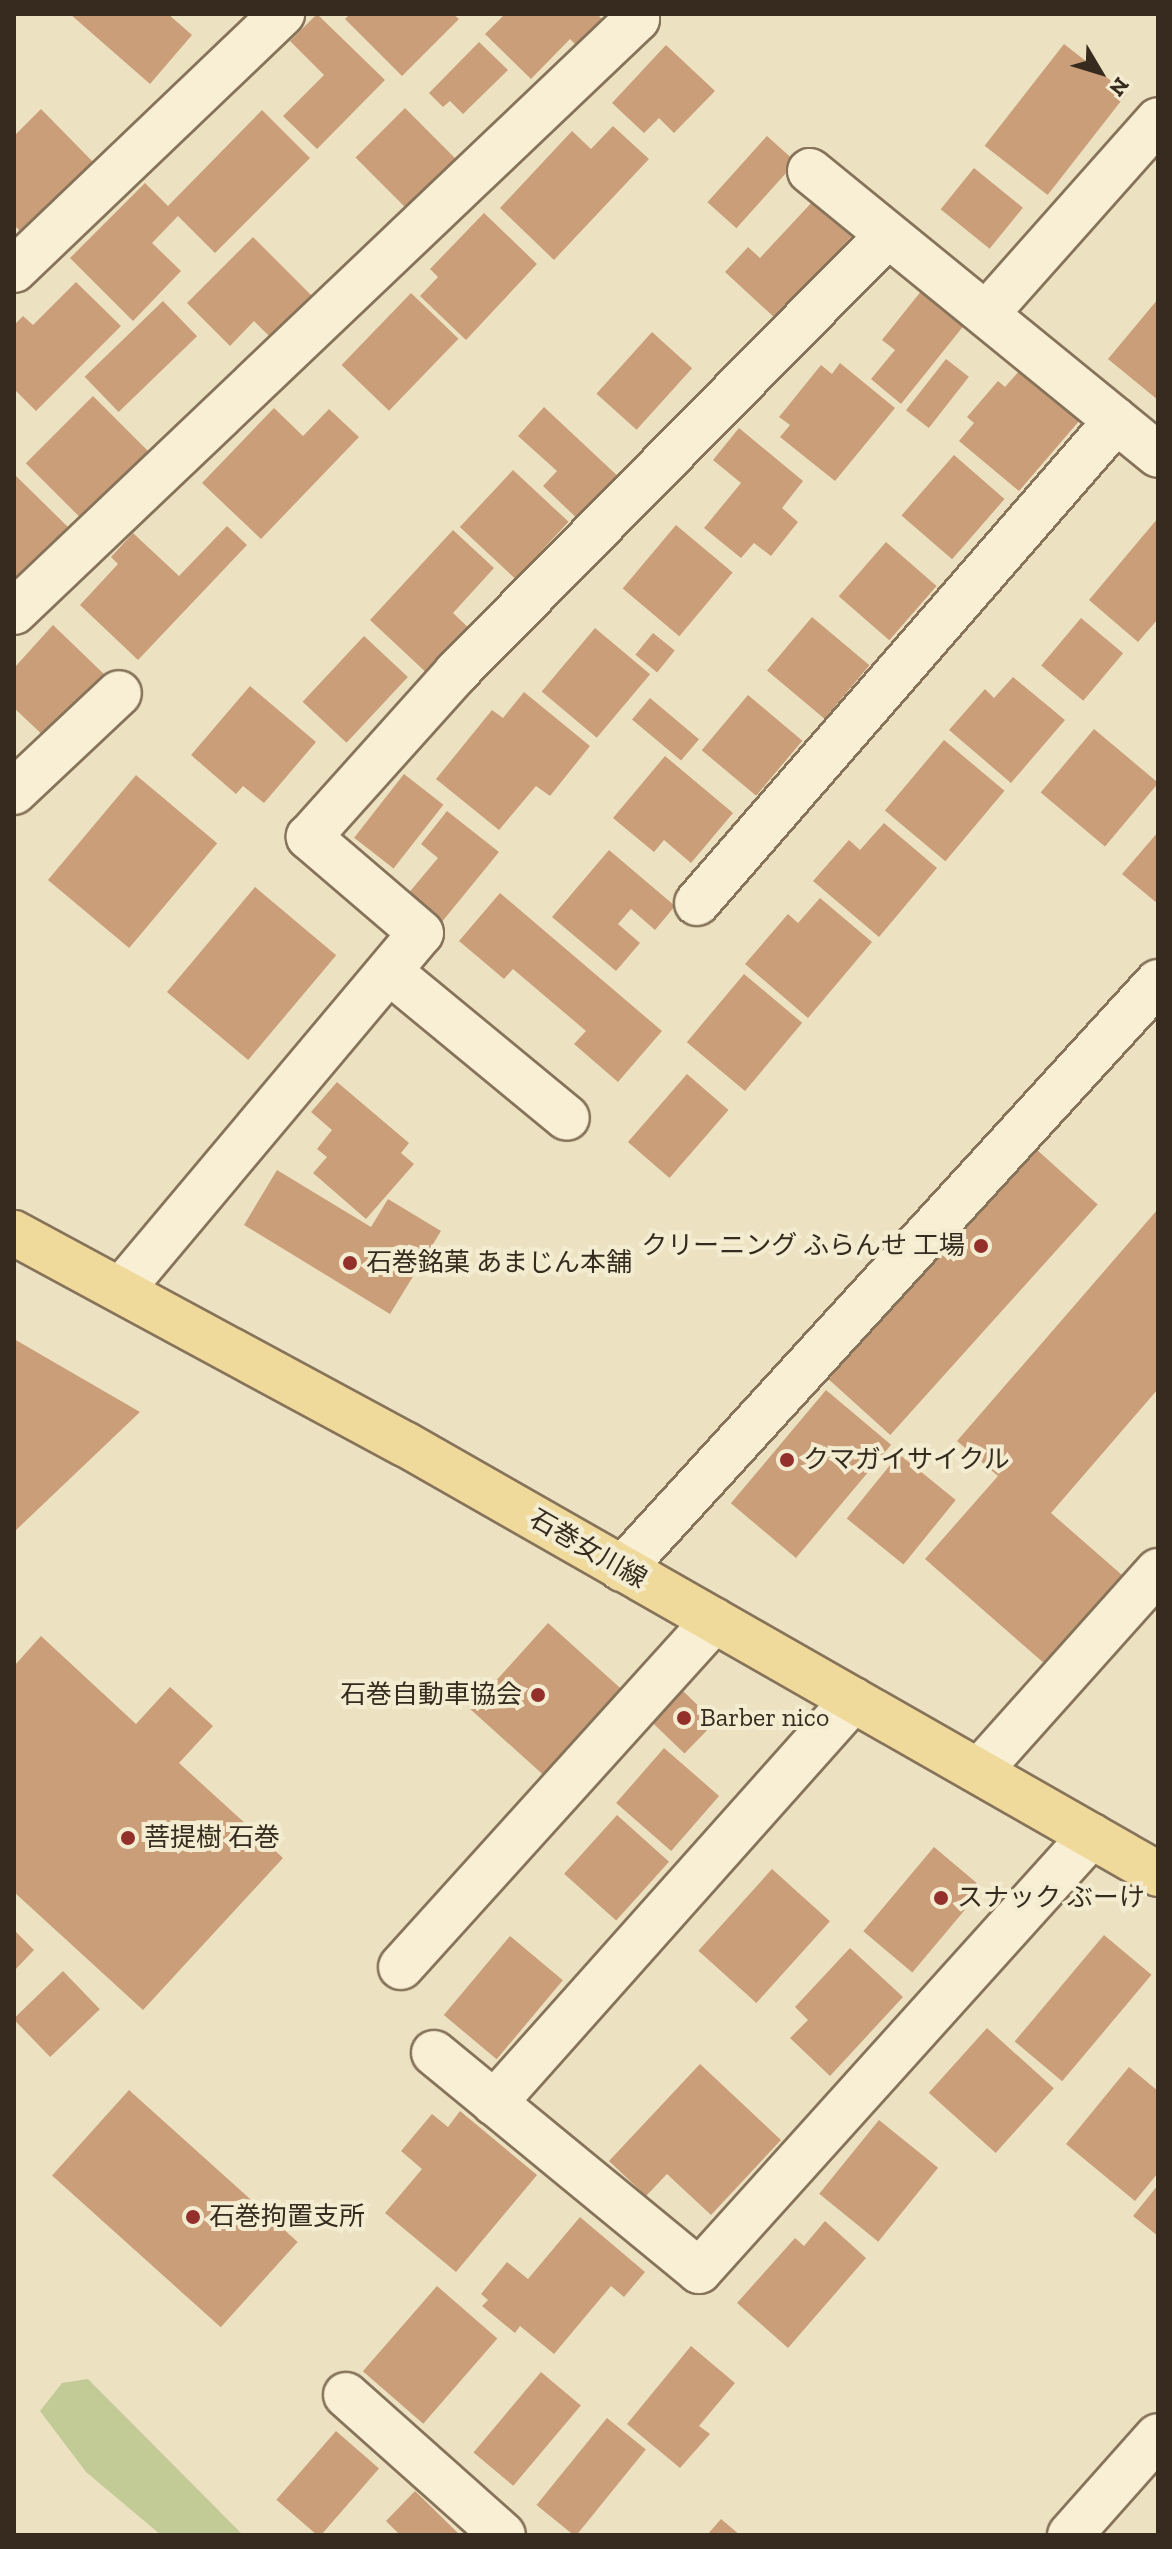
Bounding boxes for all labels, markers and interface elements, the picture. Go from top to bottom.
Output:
north arrow [1060,32,1140,112]
text: N [1104,72,1135,102]
place label: クリーニング ふらんせ 工場 [641,1230,965,1262]
marker: クリーニング ふらんせ 工場 [972,1237,990,1255]
place label: 石巻銘菓 あまじん本舗 [366,1247,632,1279]
marker: 石巻銘菓 あまじん本舗 [341,1254,359,1272]
place label: クマガイサイクル [803,1444,1011,1476]
marker: クマガイサイクル [778,1451,796,1469]
street label: 石巻女川線 [524,1503,652,1595]
place label: 石巻自動車協会 [340,1679,522,1711]
marker: 石巻自動車協会 [529,1686,547,1704]
place label: Barber nico [700,1702,830,1734]
marker: Barber nico [675,1709,693,1727]
place label: 菩提樹 石巻 [144,1822,280,1854]
marker: 菩提樹 石巻 [119,1829,137,1847]
place label: スナック ぶーけ [957,1882,1145,1914]
marker: スナック ぶーけ [932,1889,950,1907]
place label: 石巻拘置支所 [209,2201,365,2233]
marker: 石巻拘置支所 [184,2208,202,2226]

